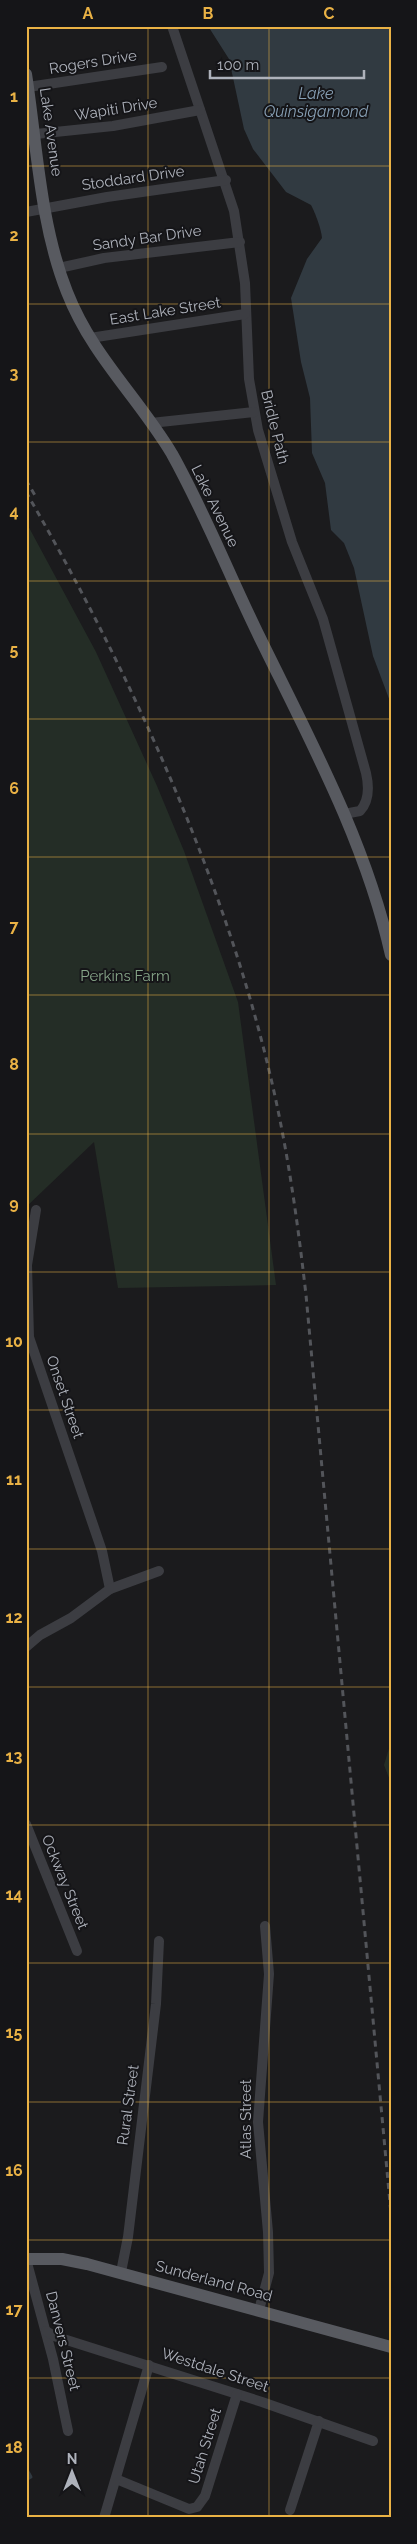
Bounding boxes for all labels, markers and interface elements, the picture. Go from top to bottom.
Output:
text: A [83,4,94,23]
text: B [203,4,214,23]
text: C [324,4,335,23]
street label: Rogers Drive [48,46,138,78]
scale bar [210,48,363,80]
text: 100 m [217,56,259,74]
water label: Lake Quinsigamond [264,84,369,121]
text: 1 [10,87,18,106]
street label: Lake Avenue [36,87,66,178]
street label: Wapiti Drive [73,94,159,124]
street label: Stoddard Drive [80,162,186,194]
street label: Sandy Bar Drive [91,221,203,255]
text: 2 [9,226,19,245]
street label: East Lake Street [108,293,222,329]
text: 3 [10,364,19,383]
street label: Bridle Path [257,388,293,466]
street label: Lake Avenue [187,462,243,550]
text: 4 [9,502,19,521]
text: 5 [10,640,19,659]
text: 6 [9,779,19,798]
text: 7 [10,917,19,936]
park label: Perkins Farm [80,967,170,985]
text: 8 [9,1055,19,1074]
text: 9 [9,1194,19,1213]
text: 10 [5,1332,23,1351]
street label: Onset Street [42,1353,88,1441]
text: 11 [6,1470,22,1489]
text: 12 [6,1608,22,1627]
text: 13 [6,1747,22,1766]
street label: Ockway Street [38,1832,92,1932]
text: 14 [5,1885,23,1904]
text: 15 [6,2023,23,2042]
street label: Rural Street [113,2064,143,2146]
street label: Atlas Street [237,2079,255,2159]
text: 16 [5,2161,23,2180]
street label: Sunderland Road [154,2257,274,2305]
street label: Danvers Street [42,2289,84,2393]
text: 17 [6,2300,22,2319]
street label: Westdale Street [159,2344,271,2396]
street label: Utah Street [185,2406,225,2486]
text: 18 [5,2438,23,2457]
north arrow [48,2446,98,2496]
text: N [67,2451,77,2467]

